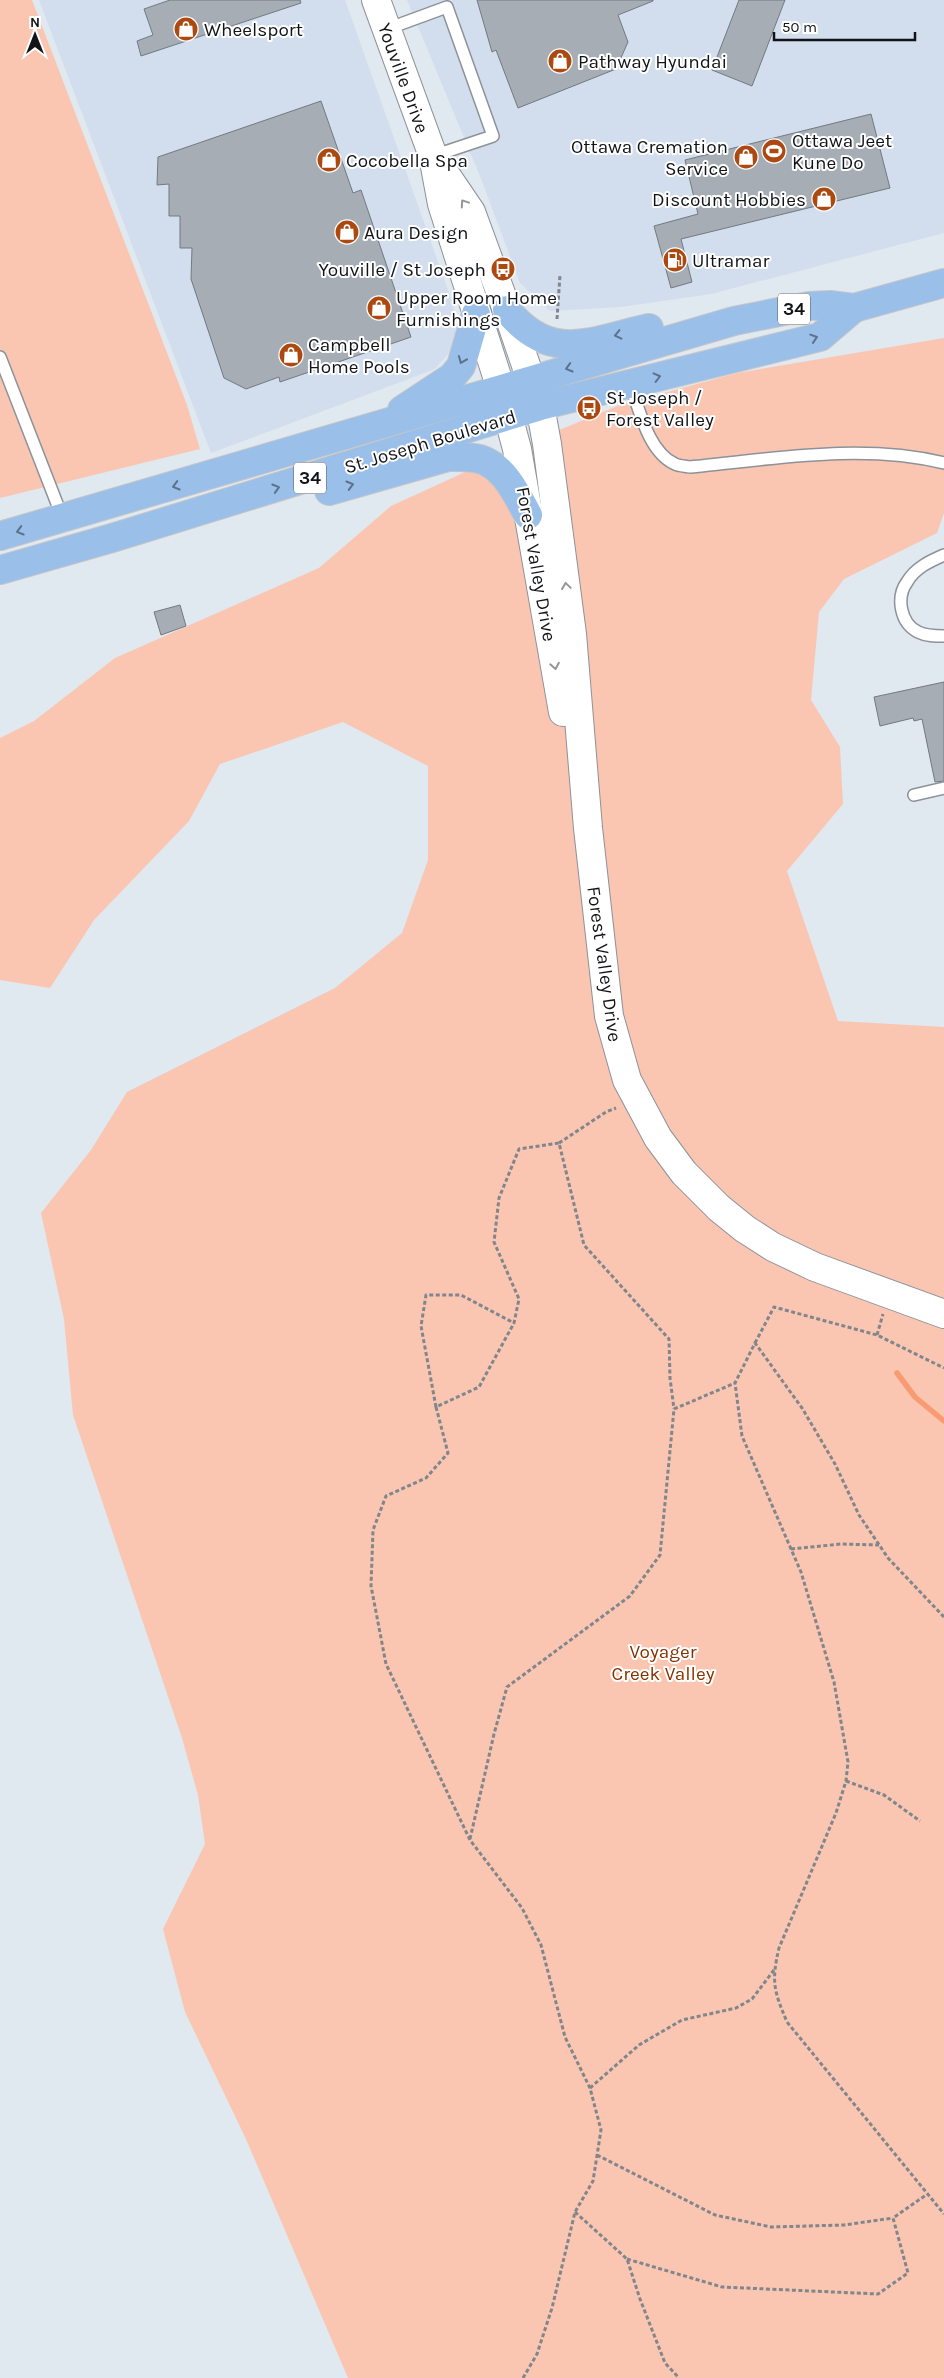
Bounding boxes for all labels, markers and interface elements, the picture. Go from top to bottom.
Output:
north arrow [10,10,60,60]
scale bar [774,10,915,42]
text: N [30,14,40,31]
shop icon: Wheelsport [173,16,199,42]
text: 50 m [782,18,817,36]
place label: Wheelsport [204,19,303,41]
street label: Youville Drive [373,20,433,136]
shop icon: Pathway Hyundai [547,48,573,74]
place label: Pathway Hyundai [578,51,727,73]
place label: Ottawa Jeet Kune Do [792,130,892,174]
place label: Ottawa Cremation Service [571,136,728,180]
sports icon: Ottawa Jeet Kune Do [761,138,787,164]
shop icon: Ottawa Cremation Service [733,144,759,170]
shop icon: Cocobella Spa [316,147,342,173]
place label: Cocobella Spa [346,150,468,172]
shop icon: Discount Hobbies [811,186,837,212]
place label: Discount Hobbies [652,189,806,211]
one-way arrow [461,199,470,208]
shop icon: Aura Design [334,219,360,245]
place label: Aura Design [364,222,468,244]
fuel station icon: Ultramar [662,247,688,273]
place label: Ultramar [692,250,769,272]
bus stop icon: Youville / St Joseph [490,256,516,282]
place label: Youville / St Joseph [319,259,486,281]
place label: Upper Room Home Furnishings [396,287,557,331]
road number: 34 [778,294,810,324]
shop icon: Upper Room Home Furnishings [366,295,392,321]
one-way arrow [613,329,622,340]
place label: Campbell Home Pools [308,334,410,378]
one-way arrow [810,334,818,344]
shop icon: Campbell Home Pools [278,342,304,368]
one-way arrow [458,355,468,364]
one-way arrow [566,363,574,373]
one-way arrow [652,372,661,383]
place label: St Joseph / Forest Valley [606,387,714,431]
bus stop icon: St Joseph / Forest Valley [576,395,602,421]
street label: St. Joseph Boulevard [342,405,519,479]
road number: 34 [294,462,326,493]
one-way arrow [172,480,180,490]
one-way arrow [346,481,354,491]
one-way arrow [271,484,279,494]
street label: Forest Valley Drive [512,485,560,643]
one-way arrow [16,526,24,536]
one-way arrow [561,582,572,590]
one-way arrow [549,662,559,670]
street label: Forest Valley Drive [582,885,626,1043]
park label: Voyager Creek Valley [611,1641,715,1685]

